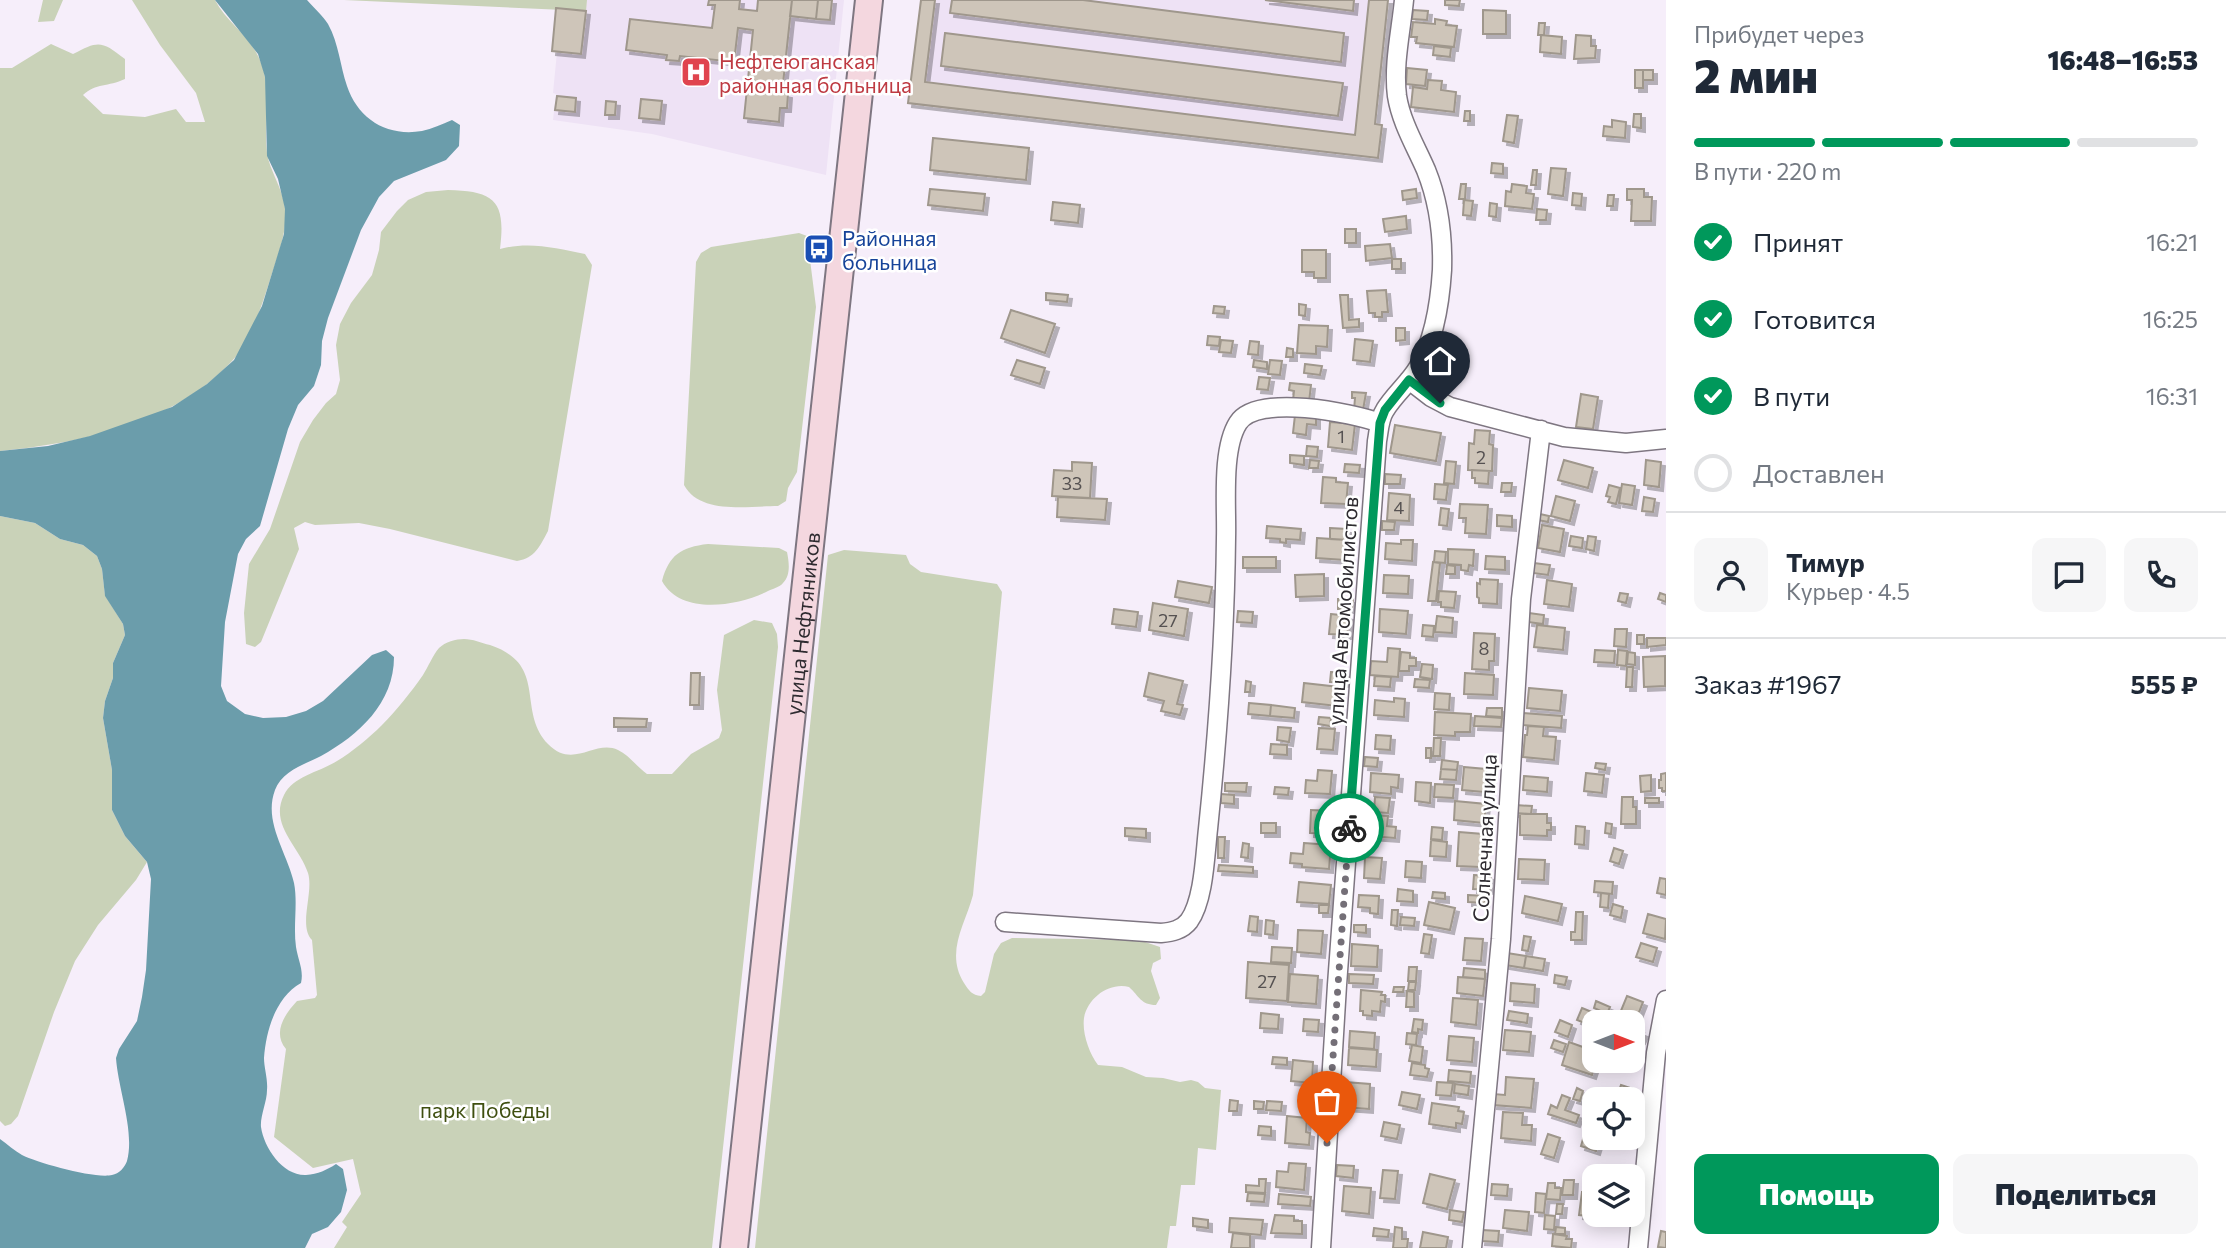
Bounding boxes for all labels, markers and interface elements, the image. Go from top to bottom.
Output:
text: Прибудет через [1694,20,1864,48]
text: 16:48–16:53 [2047,44,2198,75]
text: 2 мин [1694,46,1818,102]
place label: Нефтеюганская районная больница [719,48,912,97]
hospital icon: Нефтеюганская районная больница [679,55,713,89]
text: В пути · 220 m [1694,157,1841,185]
icon: check [1694,223,1732,261]
place label: Районная больница [842,225,937,274]
text: Принят [1753,226,1843,257]
text: 16:21 [2146,228,2198,256]
bus stop icon: Районная больница [802,232,836,266]
icon: check [1694,300,1732,338]
text: Готовится [1753,303,1876,334]
text: 16:25 [2143,305,2198,333]
pin [1410,331,1470,403]
icon: home [1421,342,1459,380]
icon: check [1694,377,1732,415]
text: В пути [1753,380,1830,411]
text: 16:31 [2146,382,2198,410]
house number: 1 [1337,425,1345,447]
house number: 2 [1476,446,1486,468]
text: Доставлен [1753,457,1885,488]
house number: 33 [1062,472,1082,494]
street label: улица Автомобилистов [1322,496,1362,726]
house number: 4 [1394,496,1405,518]
street label: улица Нефтяников [779,531,824,717]
button: person [1694,538,1768,612]
button: chat [2032,538,2106,612]
button: phone [2124,538,2198,612]
text: Тимур [1786,546,1865,577]
text: Курьер · 4.5 [1786,577,1910,605]
house number: 27 [1158,609,1178,631]
house number: 8 [1479,637,1490,659]
text: Заказ #1967 [1694,668,1841,699]
text: 555 ₽ [2130,668,2198,699]
street label: Солнечная улица [1467,753,1501,923]
courier [1314,793,1384,863]
icon: bike [1330,809,1368,847]
house number: 27 [1257,970,1277,992]
north arrow [1582,1010,1645,1073]
map controls [1582,1010,1645,1227]
pin [1297,1071,1357,1143]
icon: bag [1308,1082,1346,1120]
button: locate [1582,1087,1645,1150]
park label: парк Победы [420,1097,550,1122]
button: Помощь [1694,1154,1939,1234]
button: Поделиться [1953,1154,2198,1234]
button: layers [1582,1164,1645,1227]

